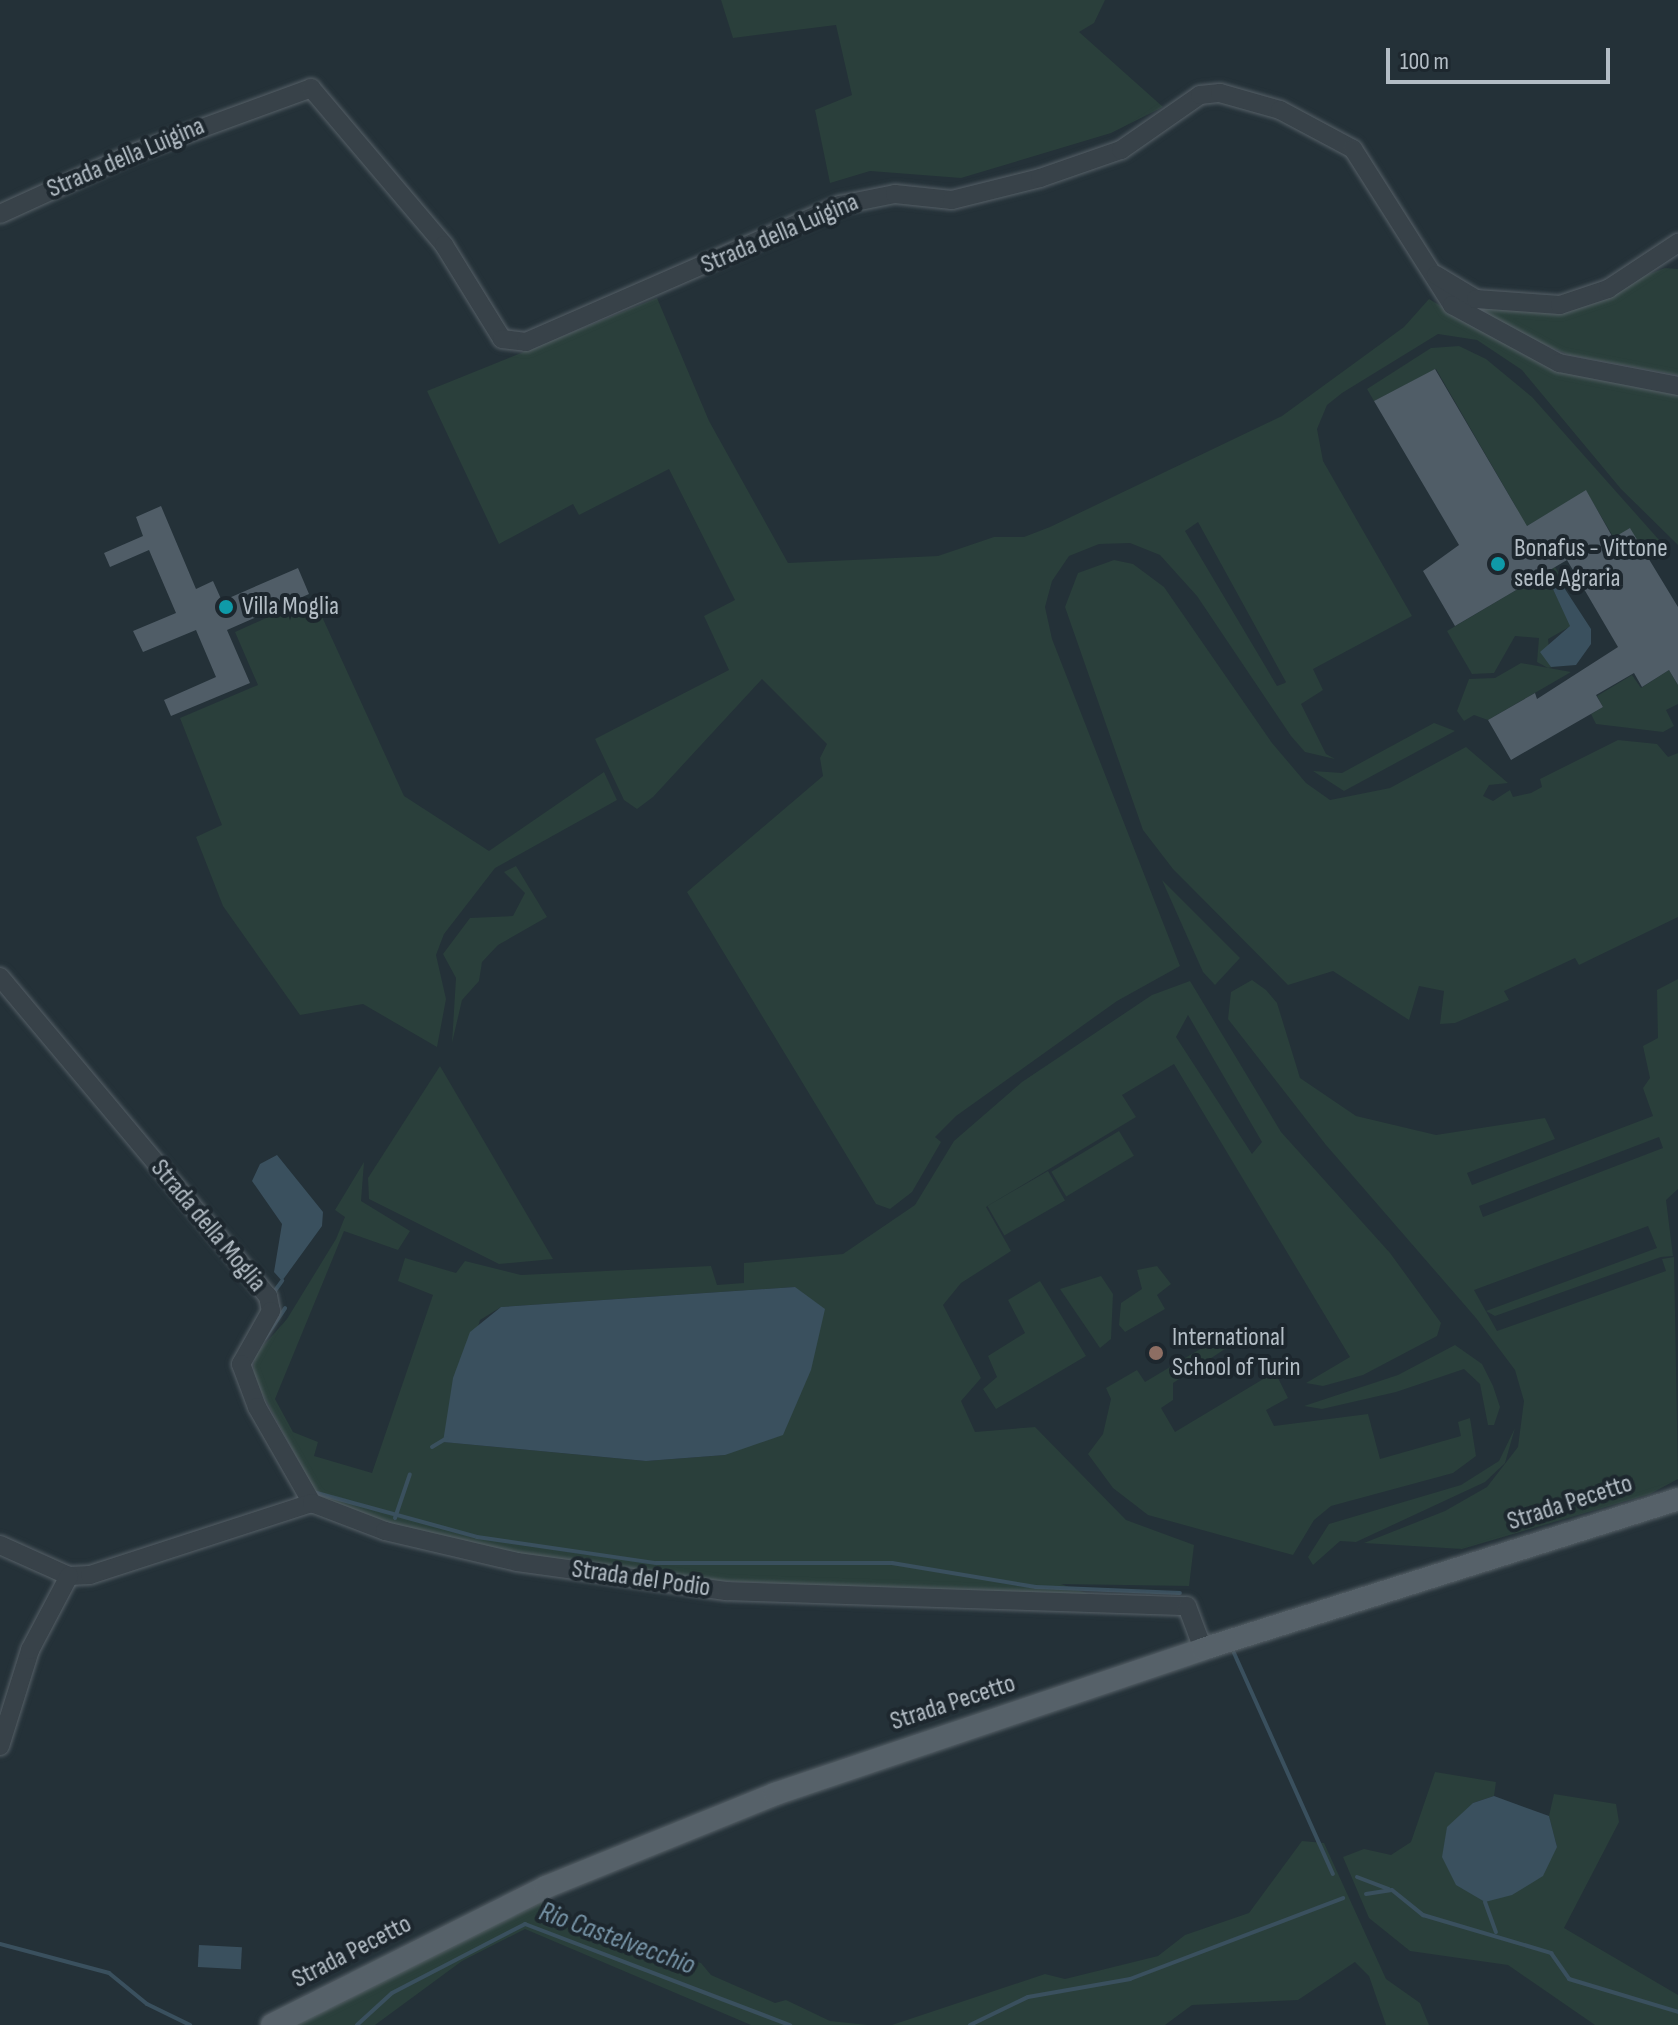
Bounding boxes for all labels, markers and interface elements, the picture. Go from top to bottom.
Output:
scale bar [1390,32,1614,82]
text: 100 m [1400,47,1449,76]
street label: Strada della Luigina [43,111,209,205]
street label: Strada della Luigina [697,187,863,281]
place label: Bonafus - Vittone sede Agraria [1514,533,1668,594]
marker: Bonafus - Vittone sede Agraria [1489,555,1507,573]
place label: Villa Moglia [242,591,339,623]
marker: Villa Moglia [217,598,235,616]
street label: Strada della Moglia [144,1154,272,1298]
place label: International School of Turin [1172,1322,1301,1384]
marker: International School of Turin [1147,1344,1165,1362]
street label: Strada Pecetto [1504,1468,1636,1538]
street label: Strada del Podio [570,1554,712,1604]
street label: Strada Pecetto [887,1668,1019,1738]
water label: Rio Castelvecchio [535,1895,699,1983]
street label: Strada Pecetto [287,1909,417,1995]

